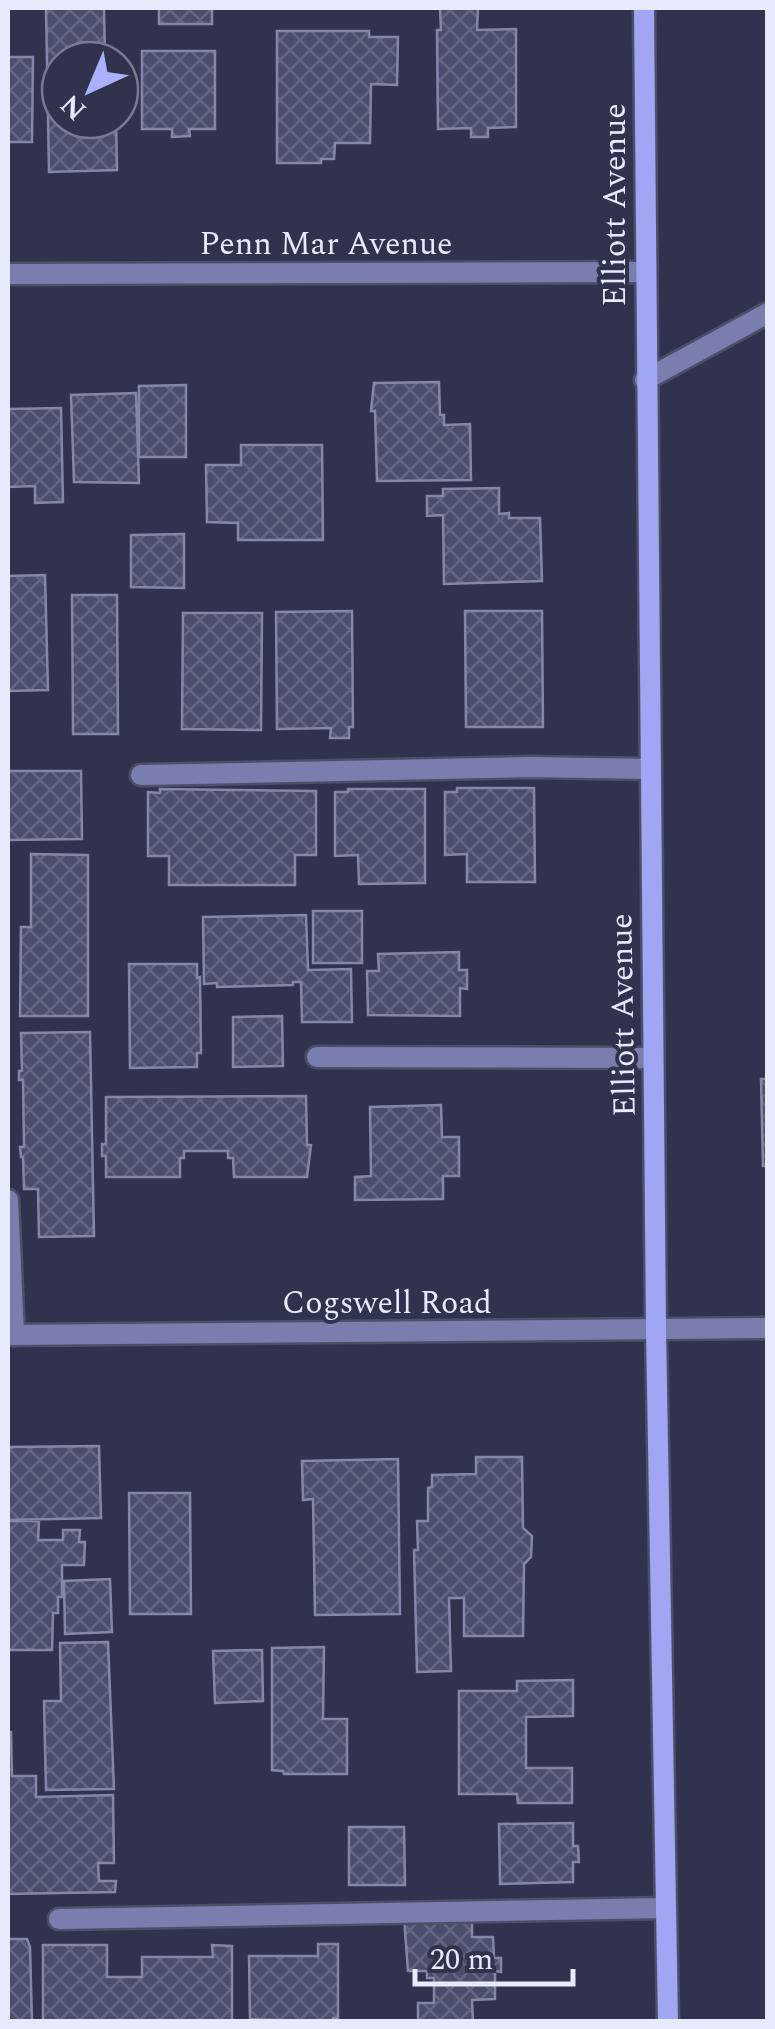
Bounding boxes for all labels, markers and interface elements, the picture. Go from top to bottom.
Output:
north arrow [40,40,140,140]
text: N [51,83,97,130]
street label: Elliott Avenue [591,103,640,307]
street label: Penn Mar Avenue [199,220,453,269]
street label: Elliott Avenue [597,913,650,1117]
street label: Cogswell Road [282,1279,492,1328]
scale bar [415,1924,572,1986]
text: 20 m [430,1937,493,1983]

